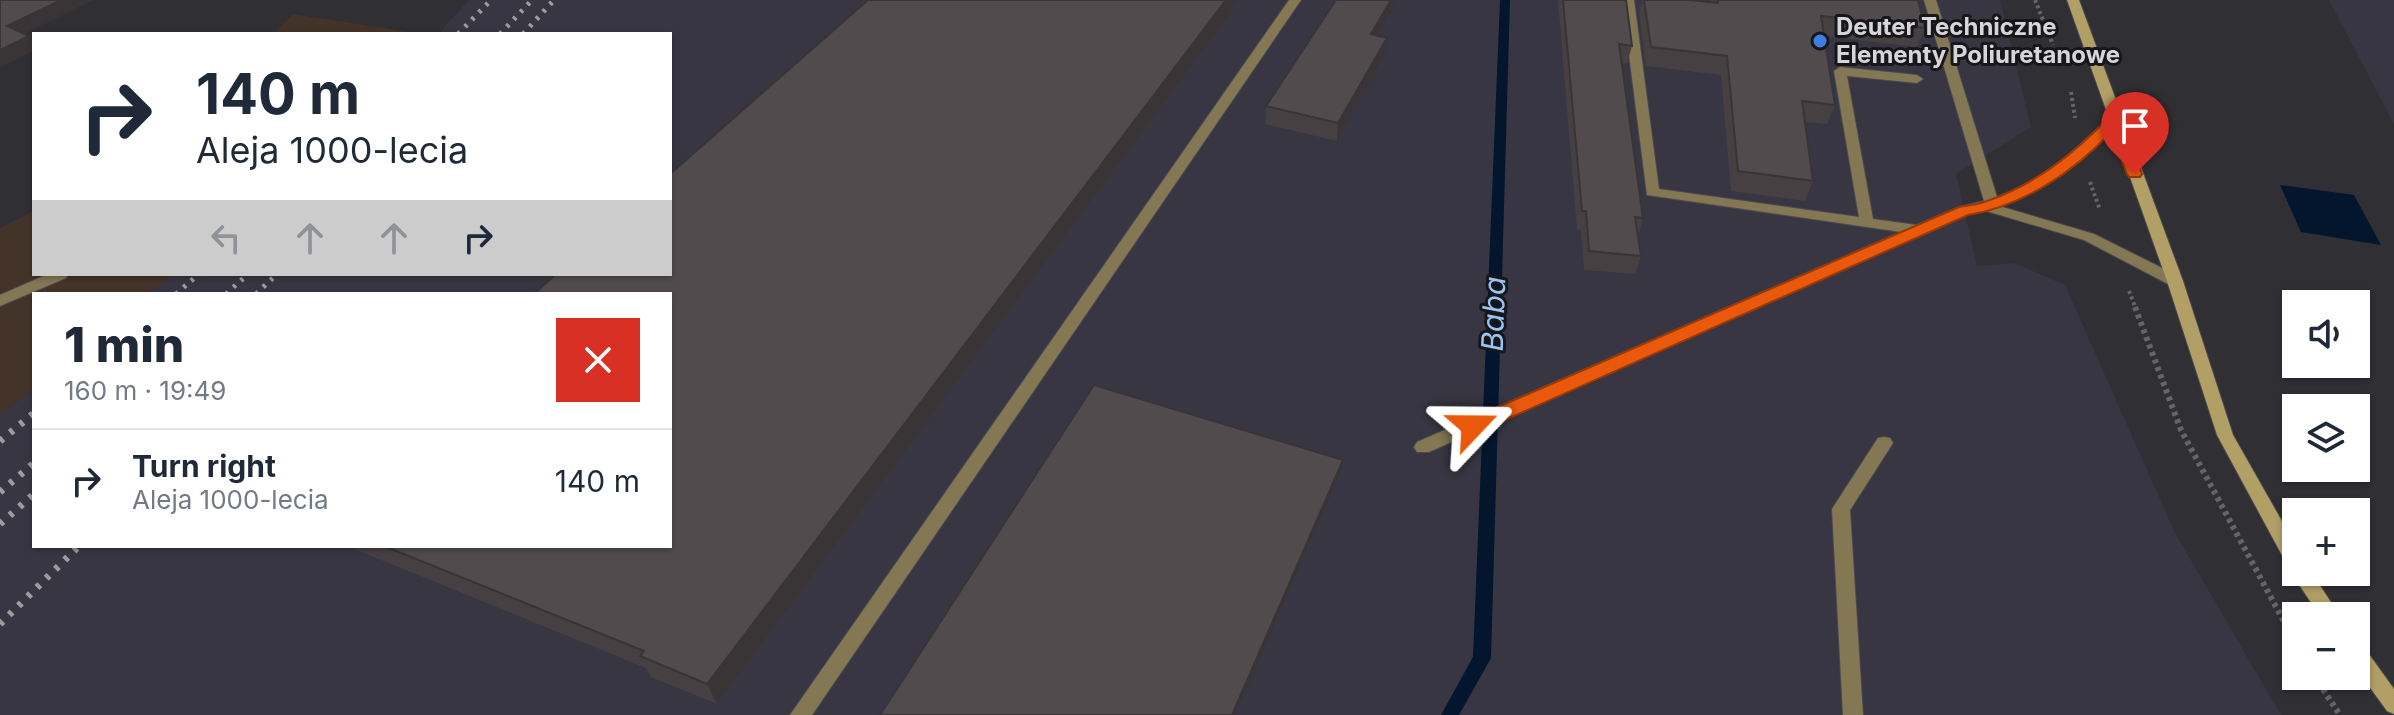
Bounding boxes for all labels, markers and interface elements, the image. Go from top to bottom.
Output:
place label: Deuter Techniczne Elementy Poliuretanowe [1836,12,2120,69]
marker: Deuter Techniczne Elementy Poliuretanowe [1811,32,1829,50]
text: 140 m [196,60,360,128]
icon: right [64,64,168,168]
pin [2101,92,2169,174]
icon: arrive [2113,104,2157,148]
text: Aleja 1000-lecia [196,128,468,172]
icon: left [204,216,248,260]
icon: ahead [288,216,332,260]
icon: ahead [372,216,416,260]
icon: right [456,216,500,260]
water label: Baba [1474,276,1512,352]
map controls [2282,290,2370,690]
button: sound [2282,290,2370,378]
text: 1 min [64,315,184,374]
button: close [556,318,640,402]
text: 160 m · 19:49 [64,375,226,406]
position arrow [1431,384,1515,468]
button: layers [2282,394,2370,482]
text: Turn right [132,448,276,484]
icon: right [64,459,108,503]
text: 140 m [555,463,640,499]
text: Aleja 1000-lecia [132,484,329,515]
button: + [2282,498,2370,586]
button: − [2282,602,2370,690]

